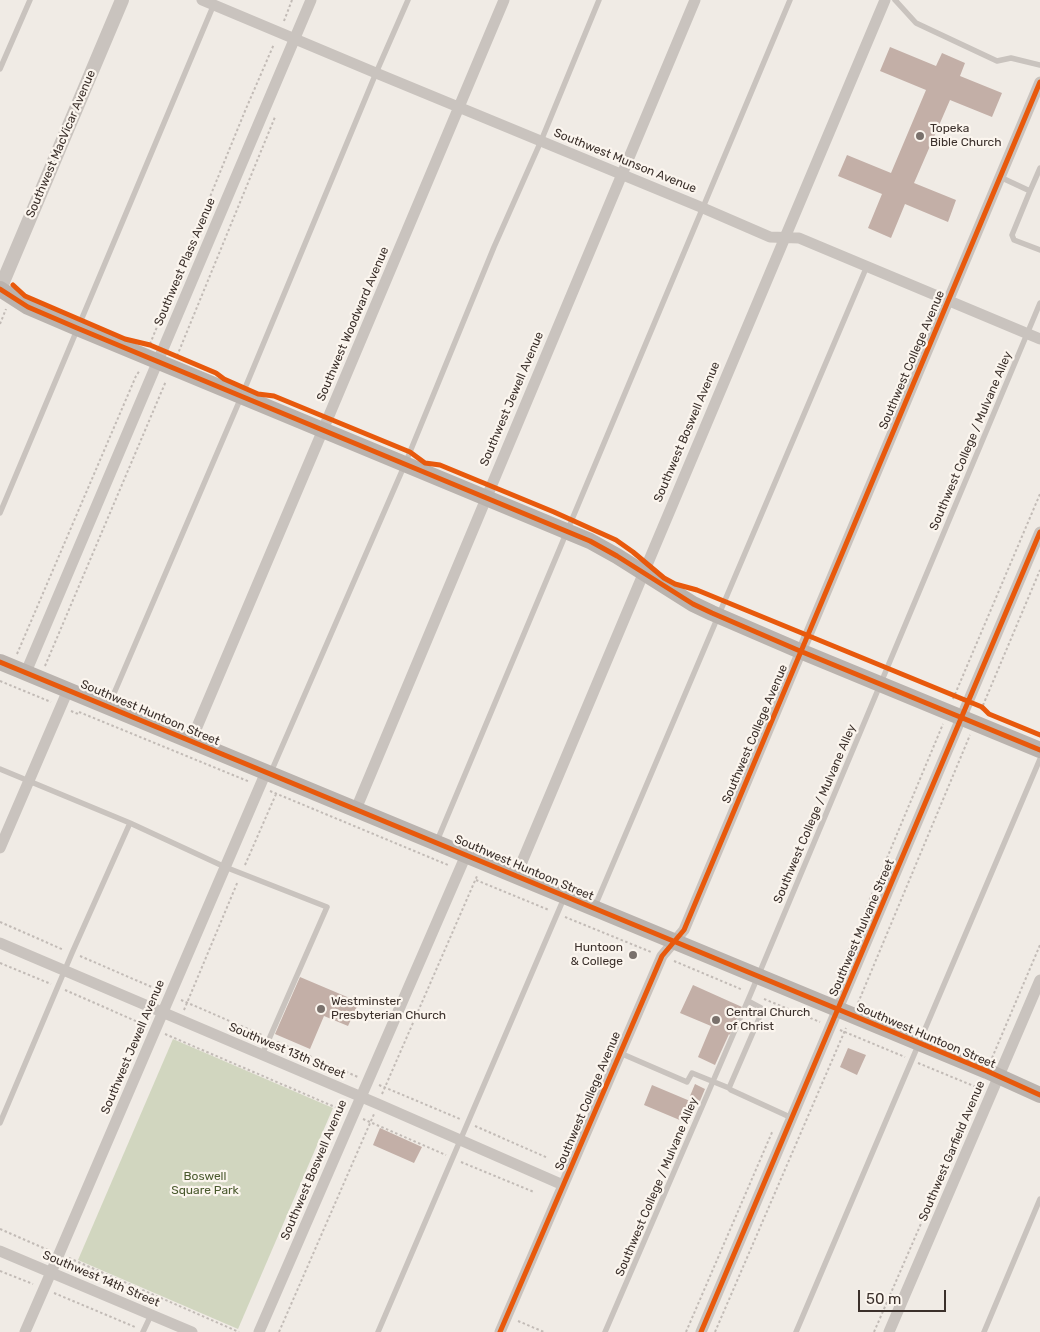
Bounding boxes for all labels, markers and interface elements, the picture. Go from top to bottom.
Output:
street label: Southwest MacVicar Avenue [23,68,99,220]
place label: Topeka Bible Church [930,122,1002,150]
street label: Southwest Munson Avenue [552,126,698,196]
marker: Topeka Bible Church [914,130,926,142]
street label: Southwest Plass Avenue [151,196,219,328]
street label: Southwest Woodward Avenue [314,245,392,403]
street label: Southwest College Avenue [876,288,948,432]
street label: Southwest Jewell Avenue [477,330,547,468]
street label: Southwest College / Mulvane Alley [927,349,1015,533]
street label: Southwest Boswell Avenue [651,360,723,504]
street label: Southwest College Avenue [719,662,791,806]
street label: Southwest Huntoon Street [78,677,222,749]
street label: Southwest College / Mulvane Alley [771,722,859,906]
street label: Southwest Huntoon Street [452,832,596,904]
street label: Southwest Mulvane Street [827,857,897,999]
place label: Huntoon & College [570,941,623,969]
marker: Huntoon & College [627,949,639,961]
street label: Southwest Jewell Avenue [98,978,168,1116]
place label: Westminster Presbyterian Church [331,995,446,1023]
street label: Southwest Huntoon Street [854,1000,998,1072]
marker: Westminster Presbyterian Church [315,1003,327,1015]
place label: Central Church of Christ [726,1006,810,1034]
marker: Central Church of Christ [710,1014,722,1026]
street label: Southwest 13th Street [226,1020,348,1082]
street label: Southwest College Avenue [552,1029,624,1173]
street label: Southwest Garfield Avenue [916,1079,988,1223]
street label: Southwest College / Mulvane Alley [613,1095,701,1279]
street label: Southwest Boswell Avenue [278,1098,350,1242]
park label: Boswell Square Park [171,1170,239,1198]
street label: Southwest 14th Street [40,1248,162,1310]
scale bar [860,1280,948,1312]
text: 50 m [866,1290,901,1308]

